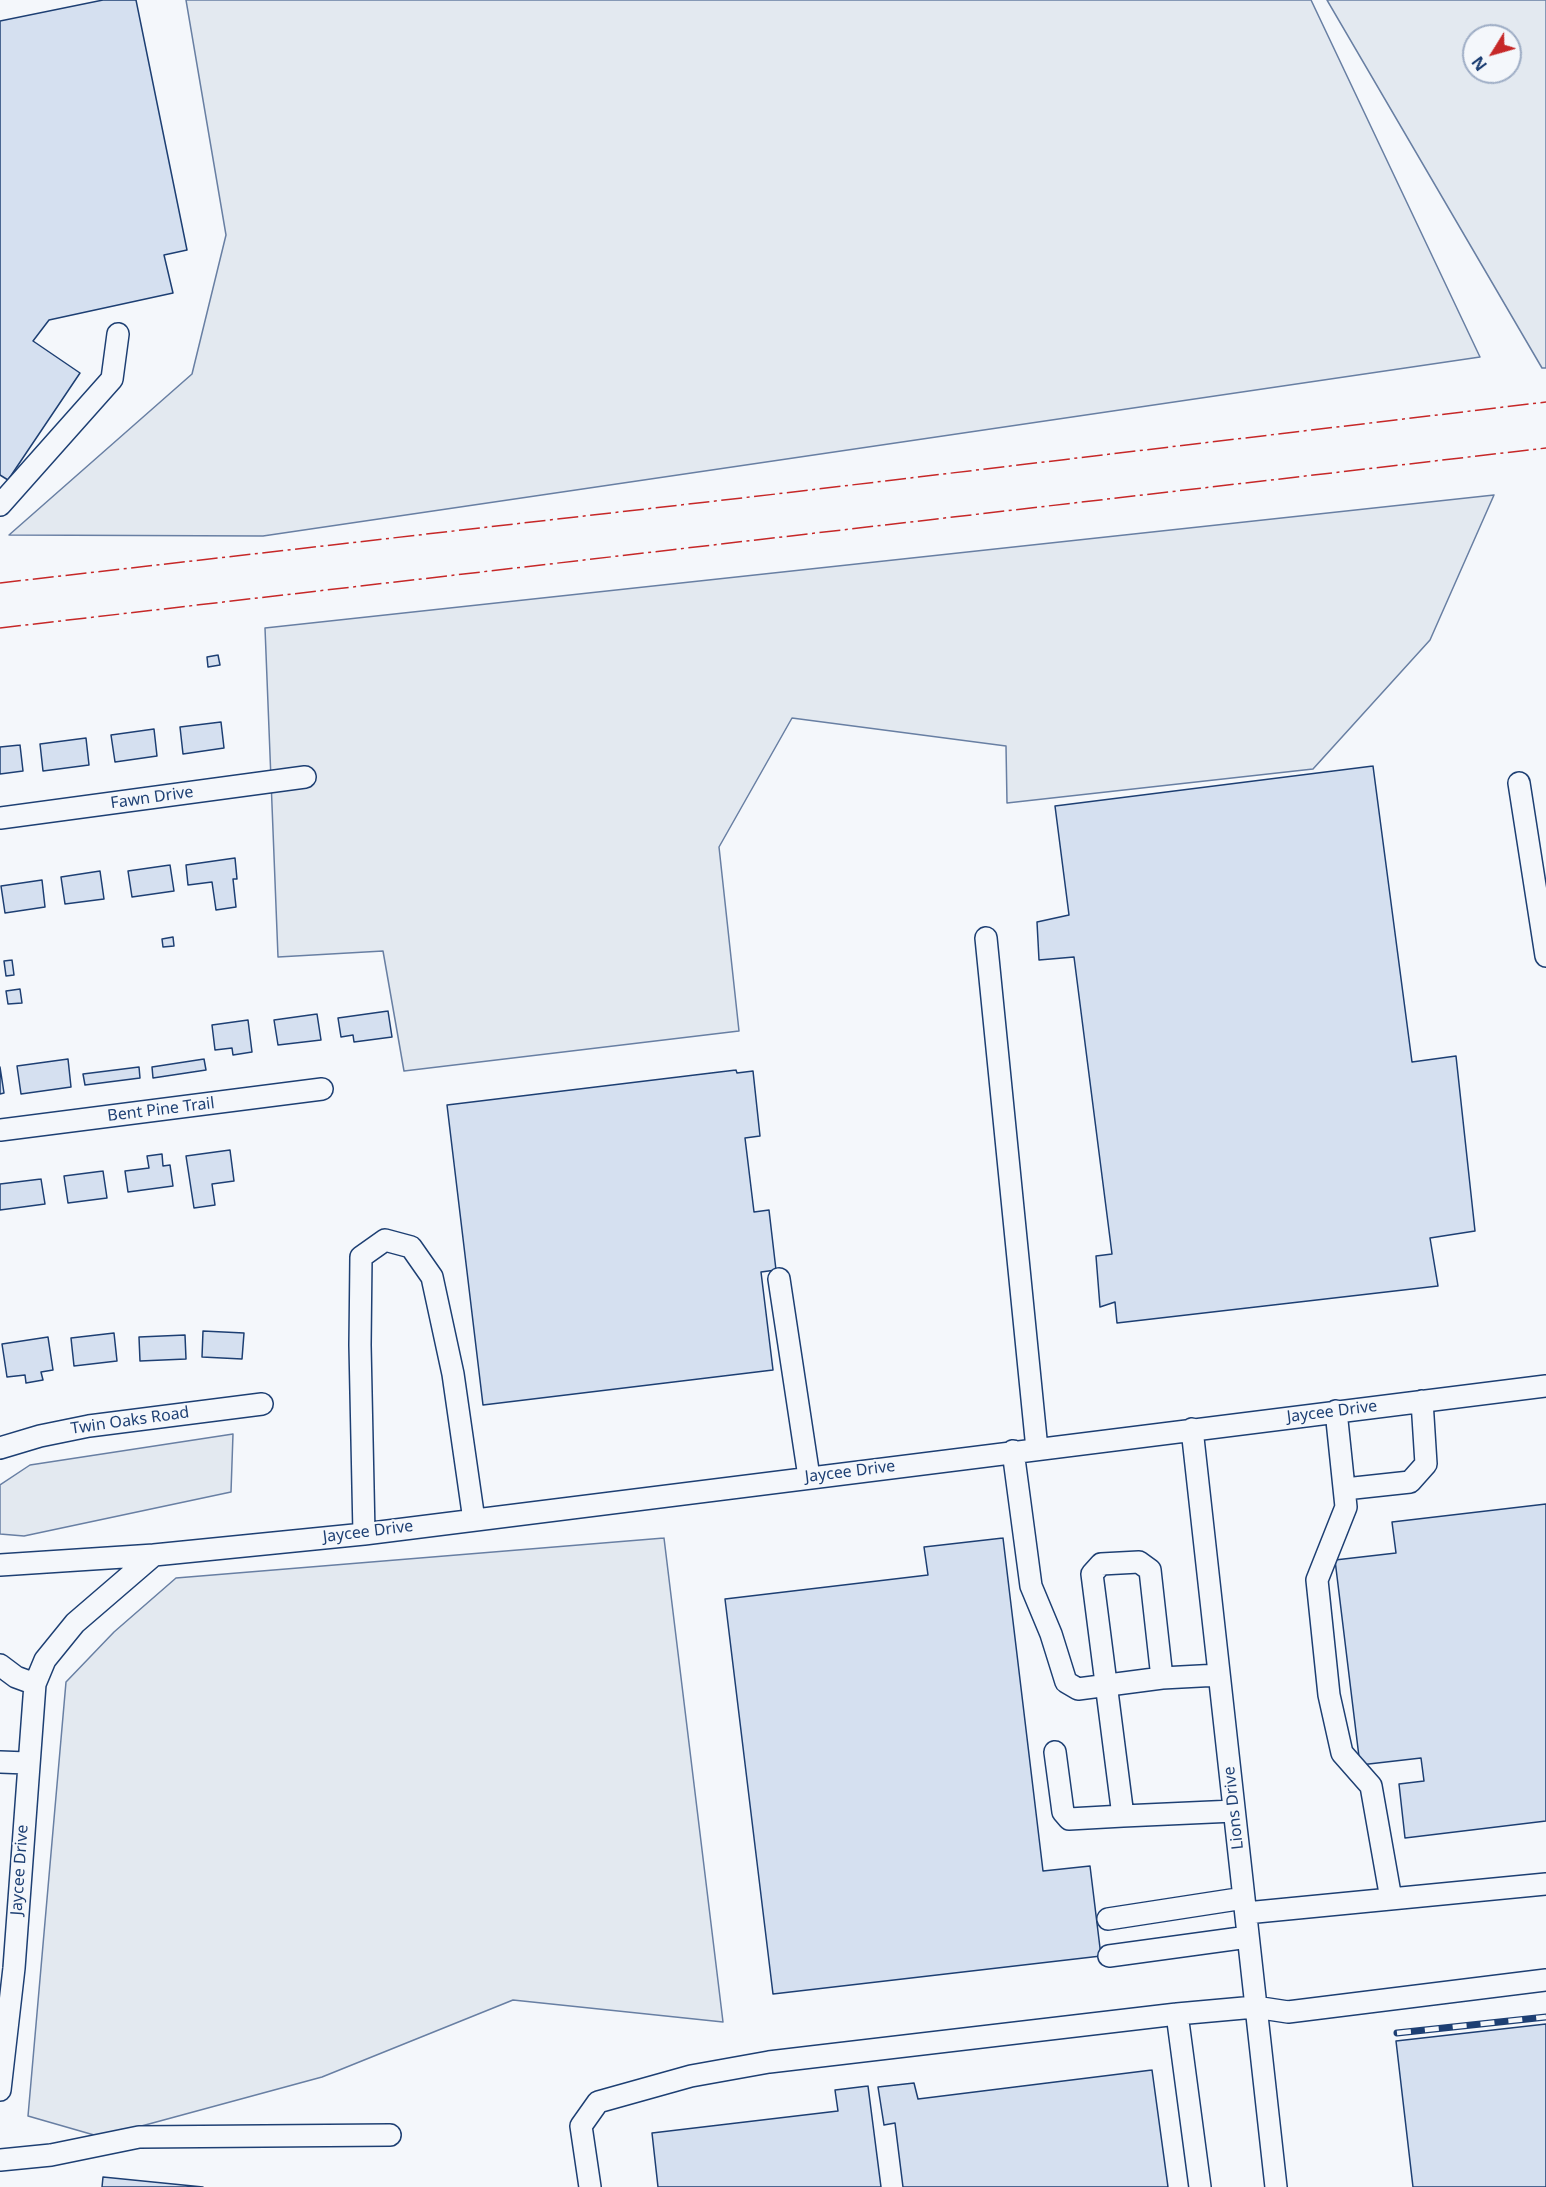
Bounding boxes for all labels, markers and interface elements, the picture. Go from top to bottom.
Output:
north arrow [1462,24,1522,84]
text: N [1467,52,1492,75]
street label: Fawn Drive [109,783,195,813]
street label: Bent Pine Trail [106,1094,216,1126]
street label: Jaycee Drive [1286,1397,1378,1427]
street label: Twin Oaks Road [69,1403,191,1439]
street label: Jaycee Drive [804,1457,896,1487]
street label: Jaycee Drive [322,1517,414,1547]
street label: Lions Drive [1220,1765,1248,1851]
street label: Jaycee Drive [7,1824,33,1916]

